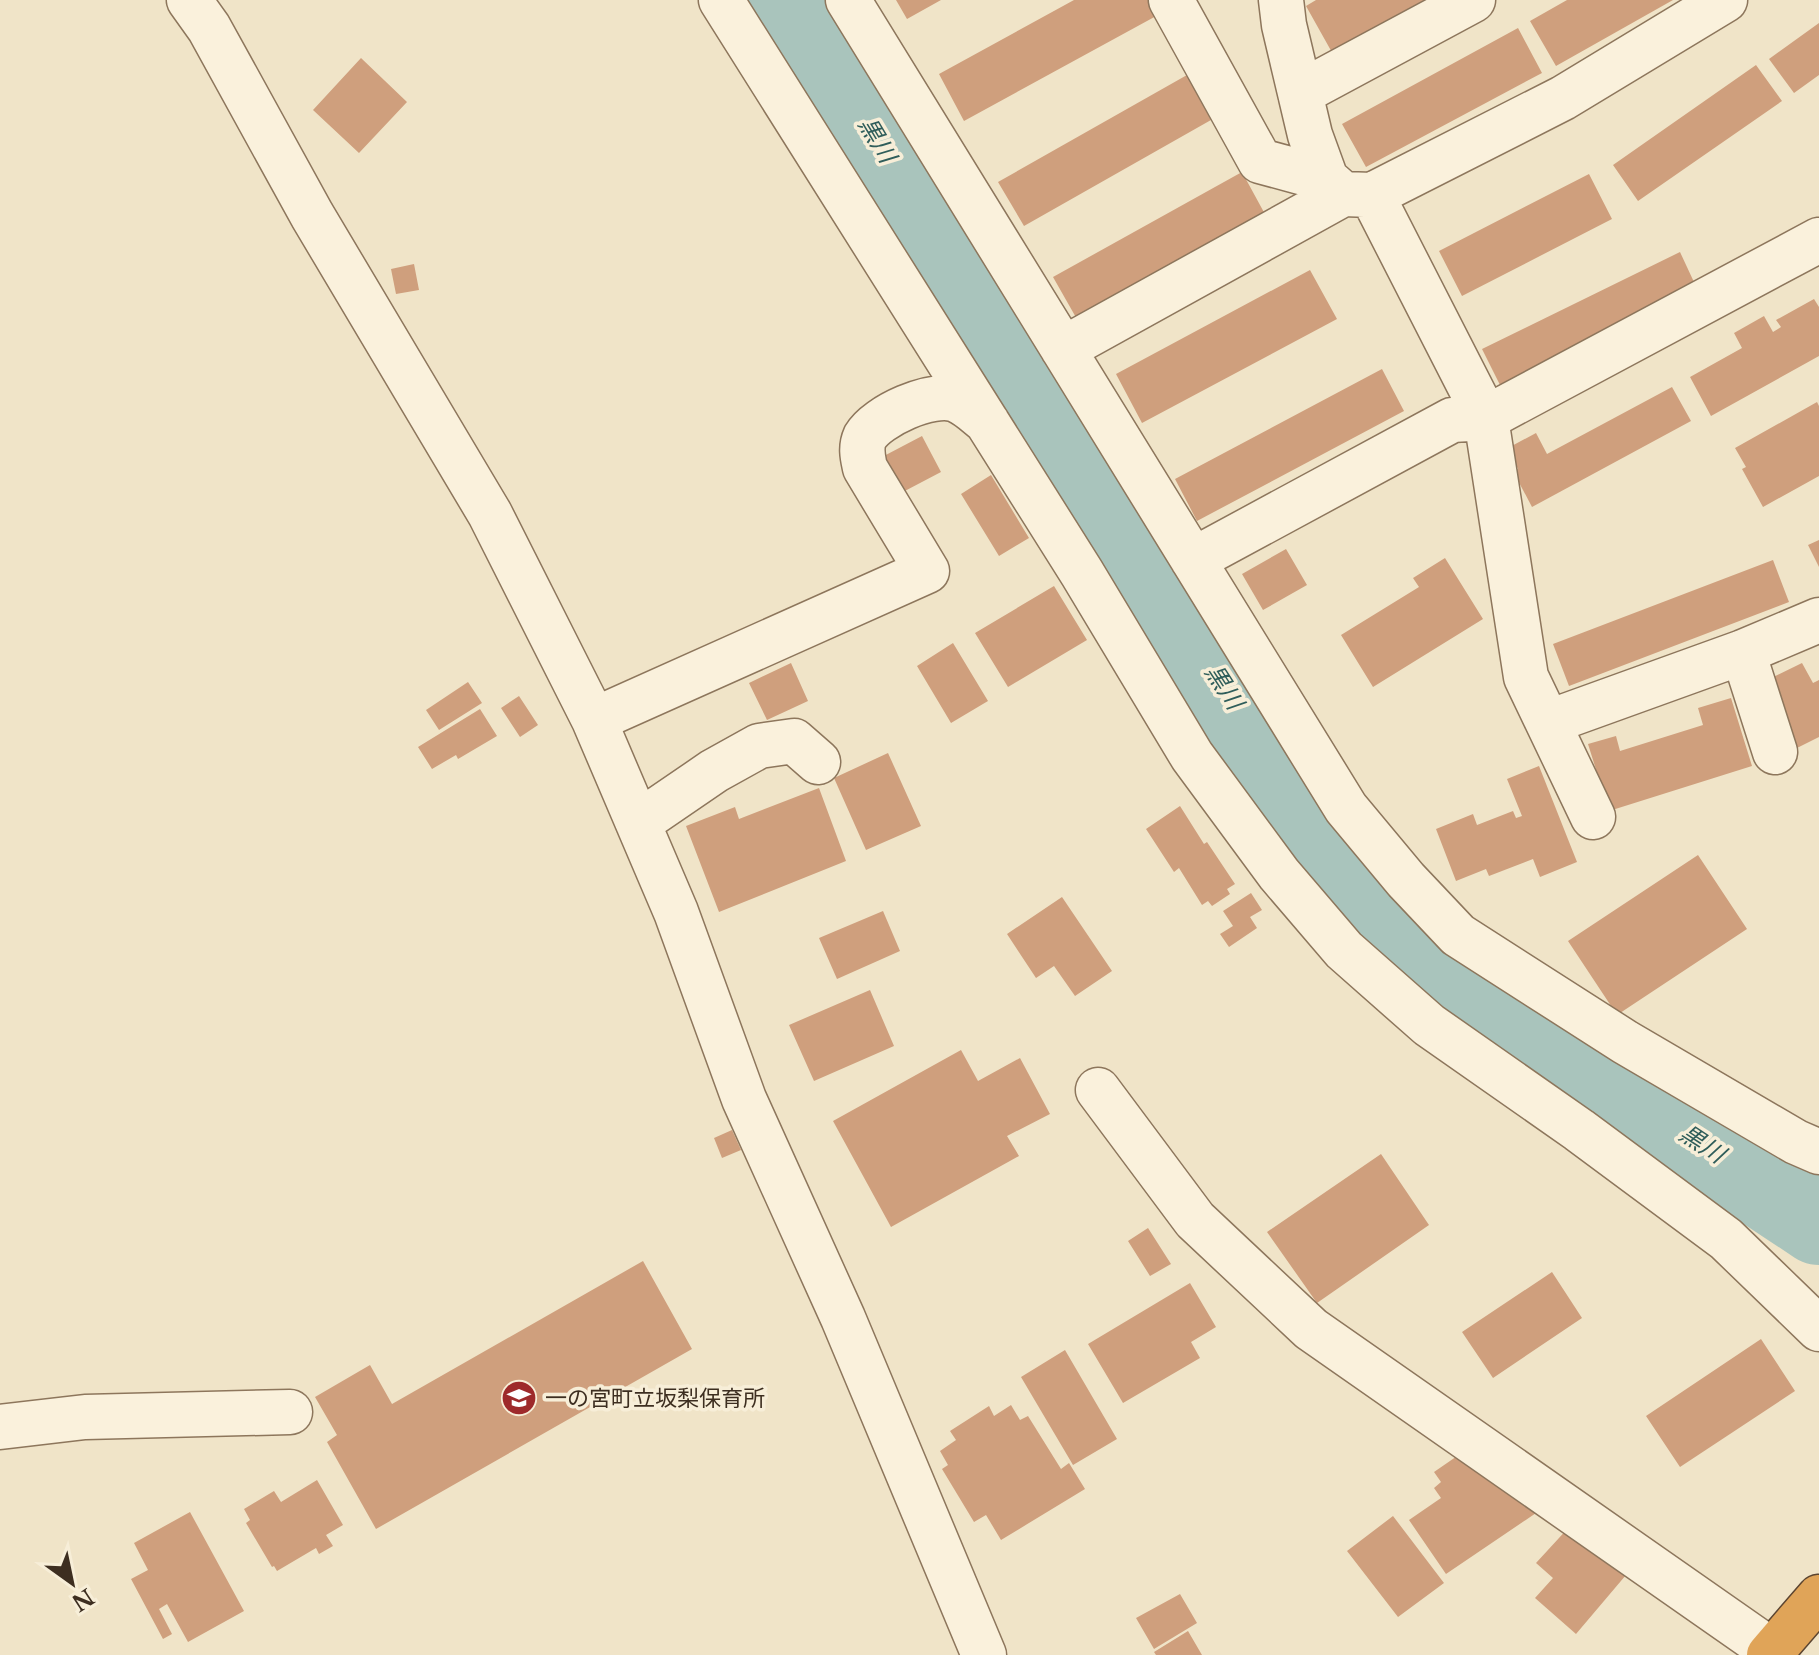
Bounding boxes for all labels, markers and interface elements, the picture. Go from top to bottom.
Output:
water label: 黒川 [853,112,904,170]
water label: 黒川 [1199,659,1251,717]
water label: 黒川 [1674,1118,1733,1170]
school or university icon: 一の宮町立坂梨保育所 [500,1379,538,1417]
place label: 一の宮町立坂梨保育所 [545,1385,765,1412]
north arrow [32,1543,112,1623]
text: N [66,1582,99,1616]

